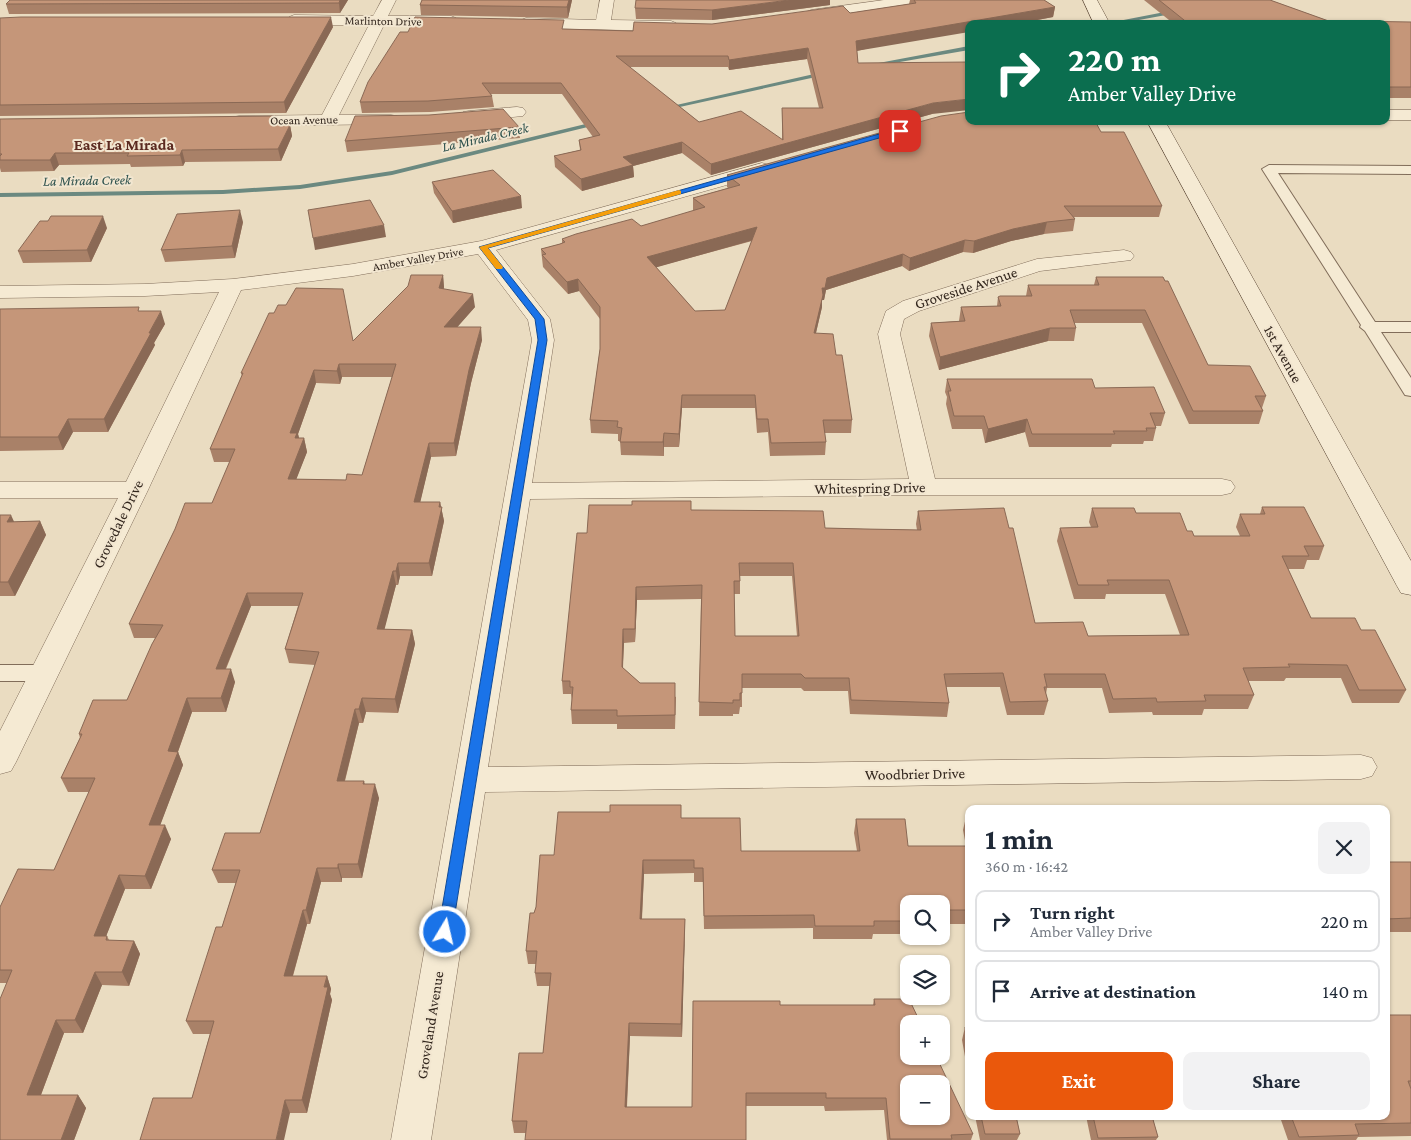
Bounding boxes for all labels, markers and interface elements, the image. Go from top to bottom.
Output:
street label: Marlinton Drive [344,13,422,29]
icon: right [985,40,1050,105]
text: 220 m [1068,40,1161,79]
text: Amber Valley Drive [1068,81,1236,106]
pin [879,110,921,152]
street label: Ocean Avenue [270,112,338,128]
icon: arrive [886,117,914,145]
water label: La Mirada Creek [440,119,531,155]
district label: East La Mirada [74,136,175,153]
water label: La Mirada Creek [43,171,132,189]
street label: Amber Valley Drive [372,244,464,274]
street label: Groveside Avenue [913,264,1020,312]
street label: 1st Avenue [1261,323,1305,386]
street label: Grovedale Drive [90,477,146,571]
street label: Whitespring Drive [814,479,926,498]
street label: Woodbrier Drive [865,765,966,783]
text: 1 min [985,822,1053,855]
button: close [1318,822,1370,874]
text: 360 m · 16:42 [985,858,1068,875]
map controls [900,895,950,1125]
button: search [900,895,950,945]
text: Turn right [1030,902,1115,923]
position arrow [418,905,470,957]
icon: right [987,907,1015,935]
text: 220 m [1320,911,1368,932]
text: Amber Valley Drive [1030,923,1152,940]
button: layers [900,955,950,1005]
street label: Groveland Avenue [414,969,446,1080]
icon: arrive [987,977,1015,1005]
text: Arrive at destination [1030,981,1196,1002]
text: 140 m [1322,981,1368,1002]
button: + [900,1015,950,1065]
button: Exit [985,1052,1173,1110]
button: Share [1183,1052,1370,1110]
button: − [900,1075,950,1125]

